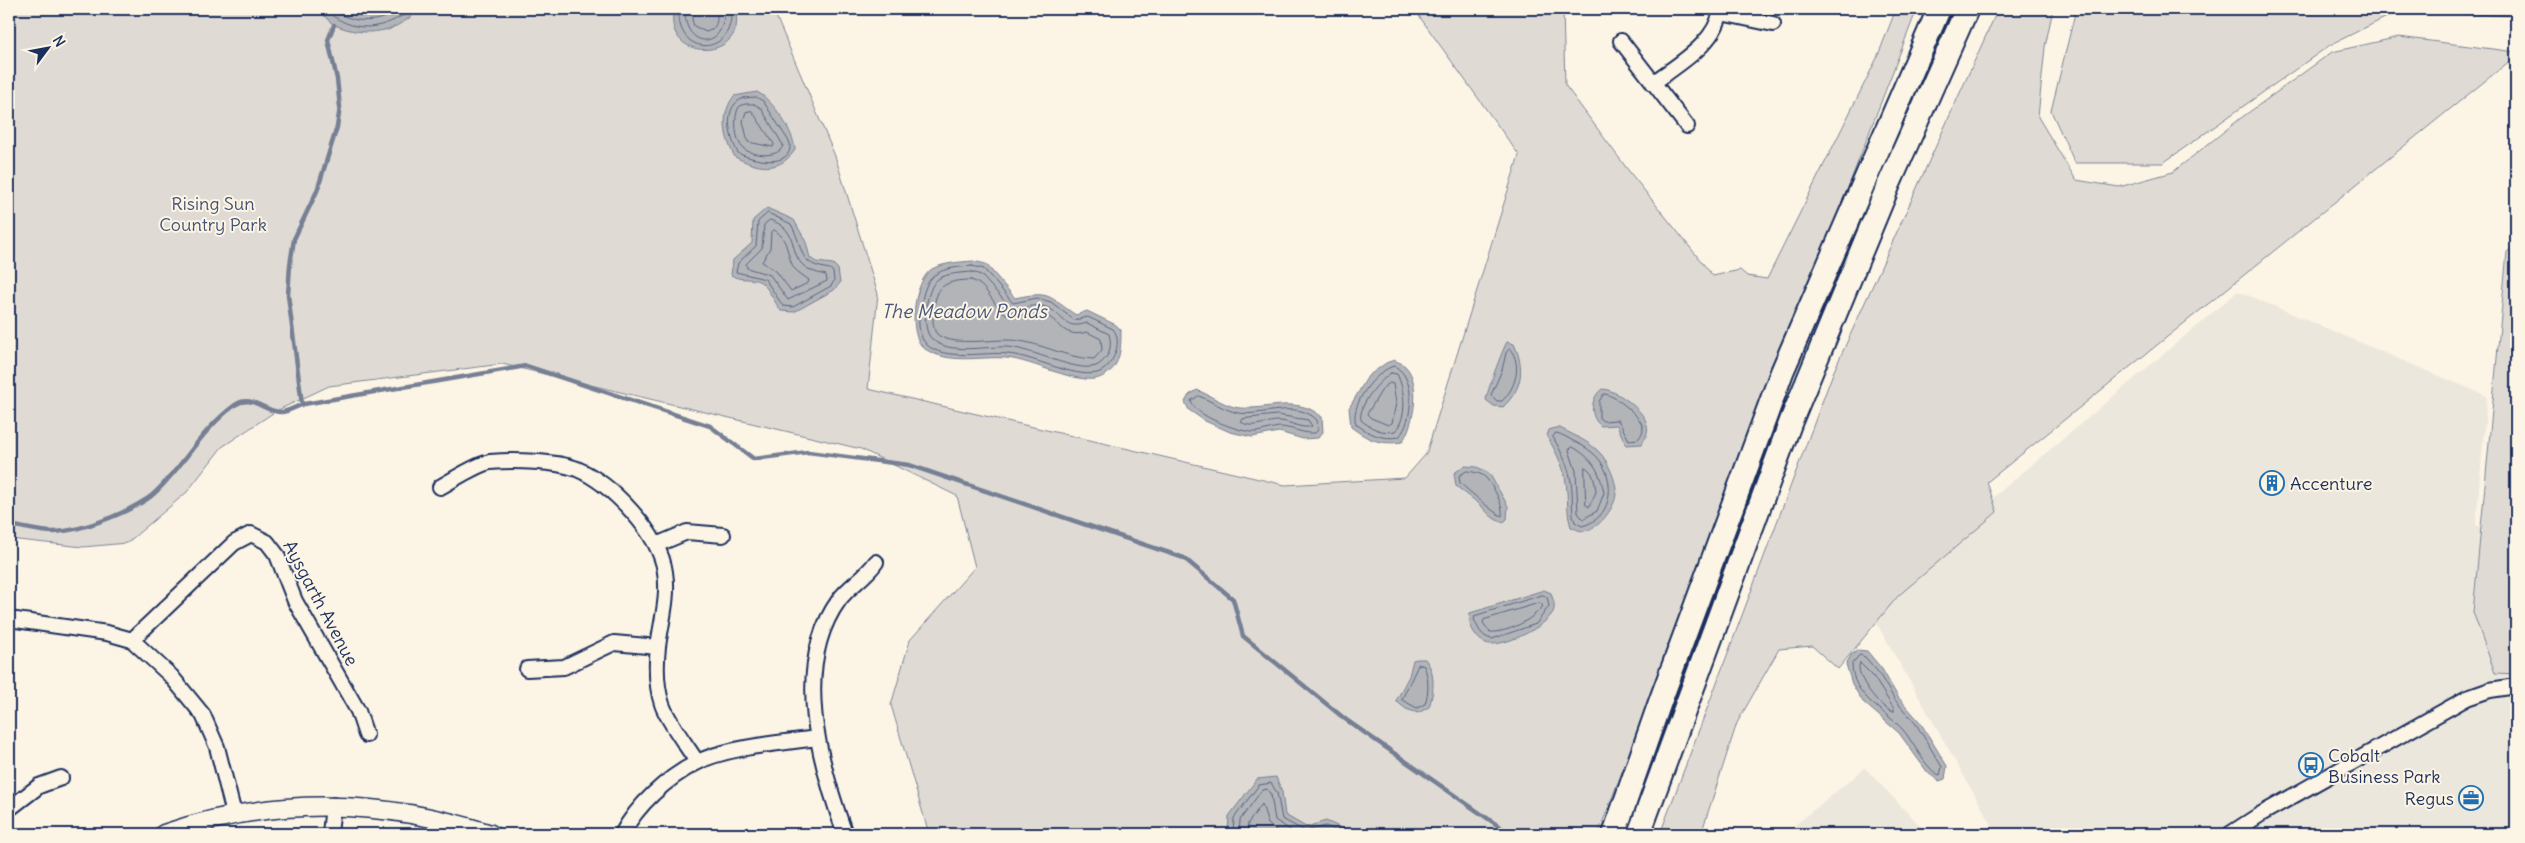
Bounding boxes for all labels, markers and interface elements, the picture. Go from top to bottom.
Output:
north arrow [22,22,72,72]
text: N [49,32,69,50]
park label: Rising Sun Country Park [159,192,267,236]
water label: The Meadow Ponds [881,299,1048,323]
building icon: Accenture [2259,470,2285,496]
place label: Accenture [2290,472,2372,495]
street label: Aysgarth Avenue [278,536,364,670]
place label: Cobalt Business Park [2328,744,2441,788]
bus stop icon: Cobalt Business Park [2298,752,2324,778]
office icon: Regus [2458,785,2484,811]
place label: Regus [2404,787,2454,810]

